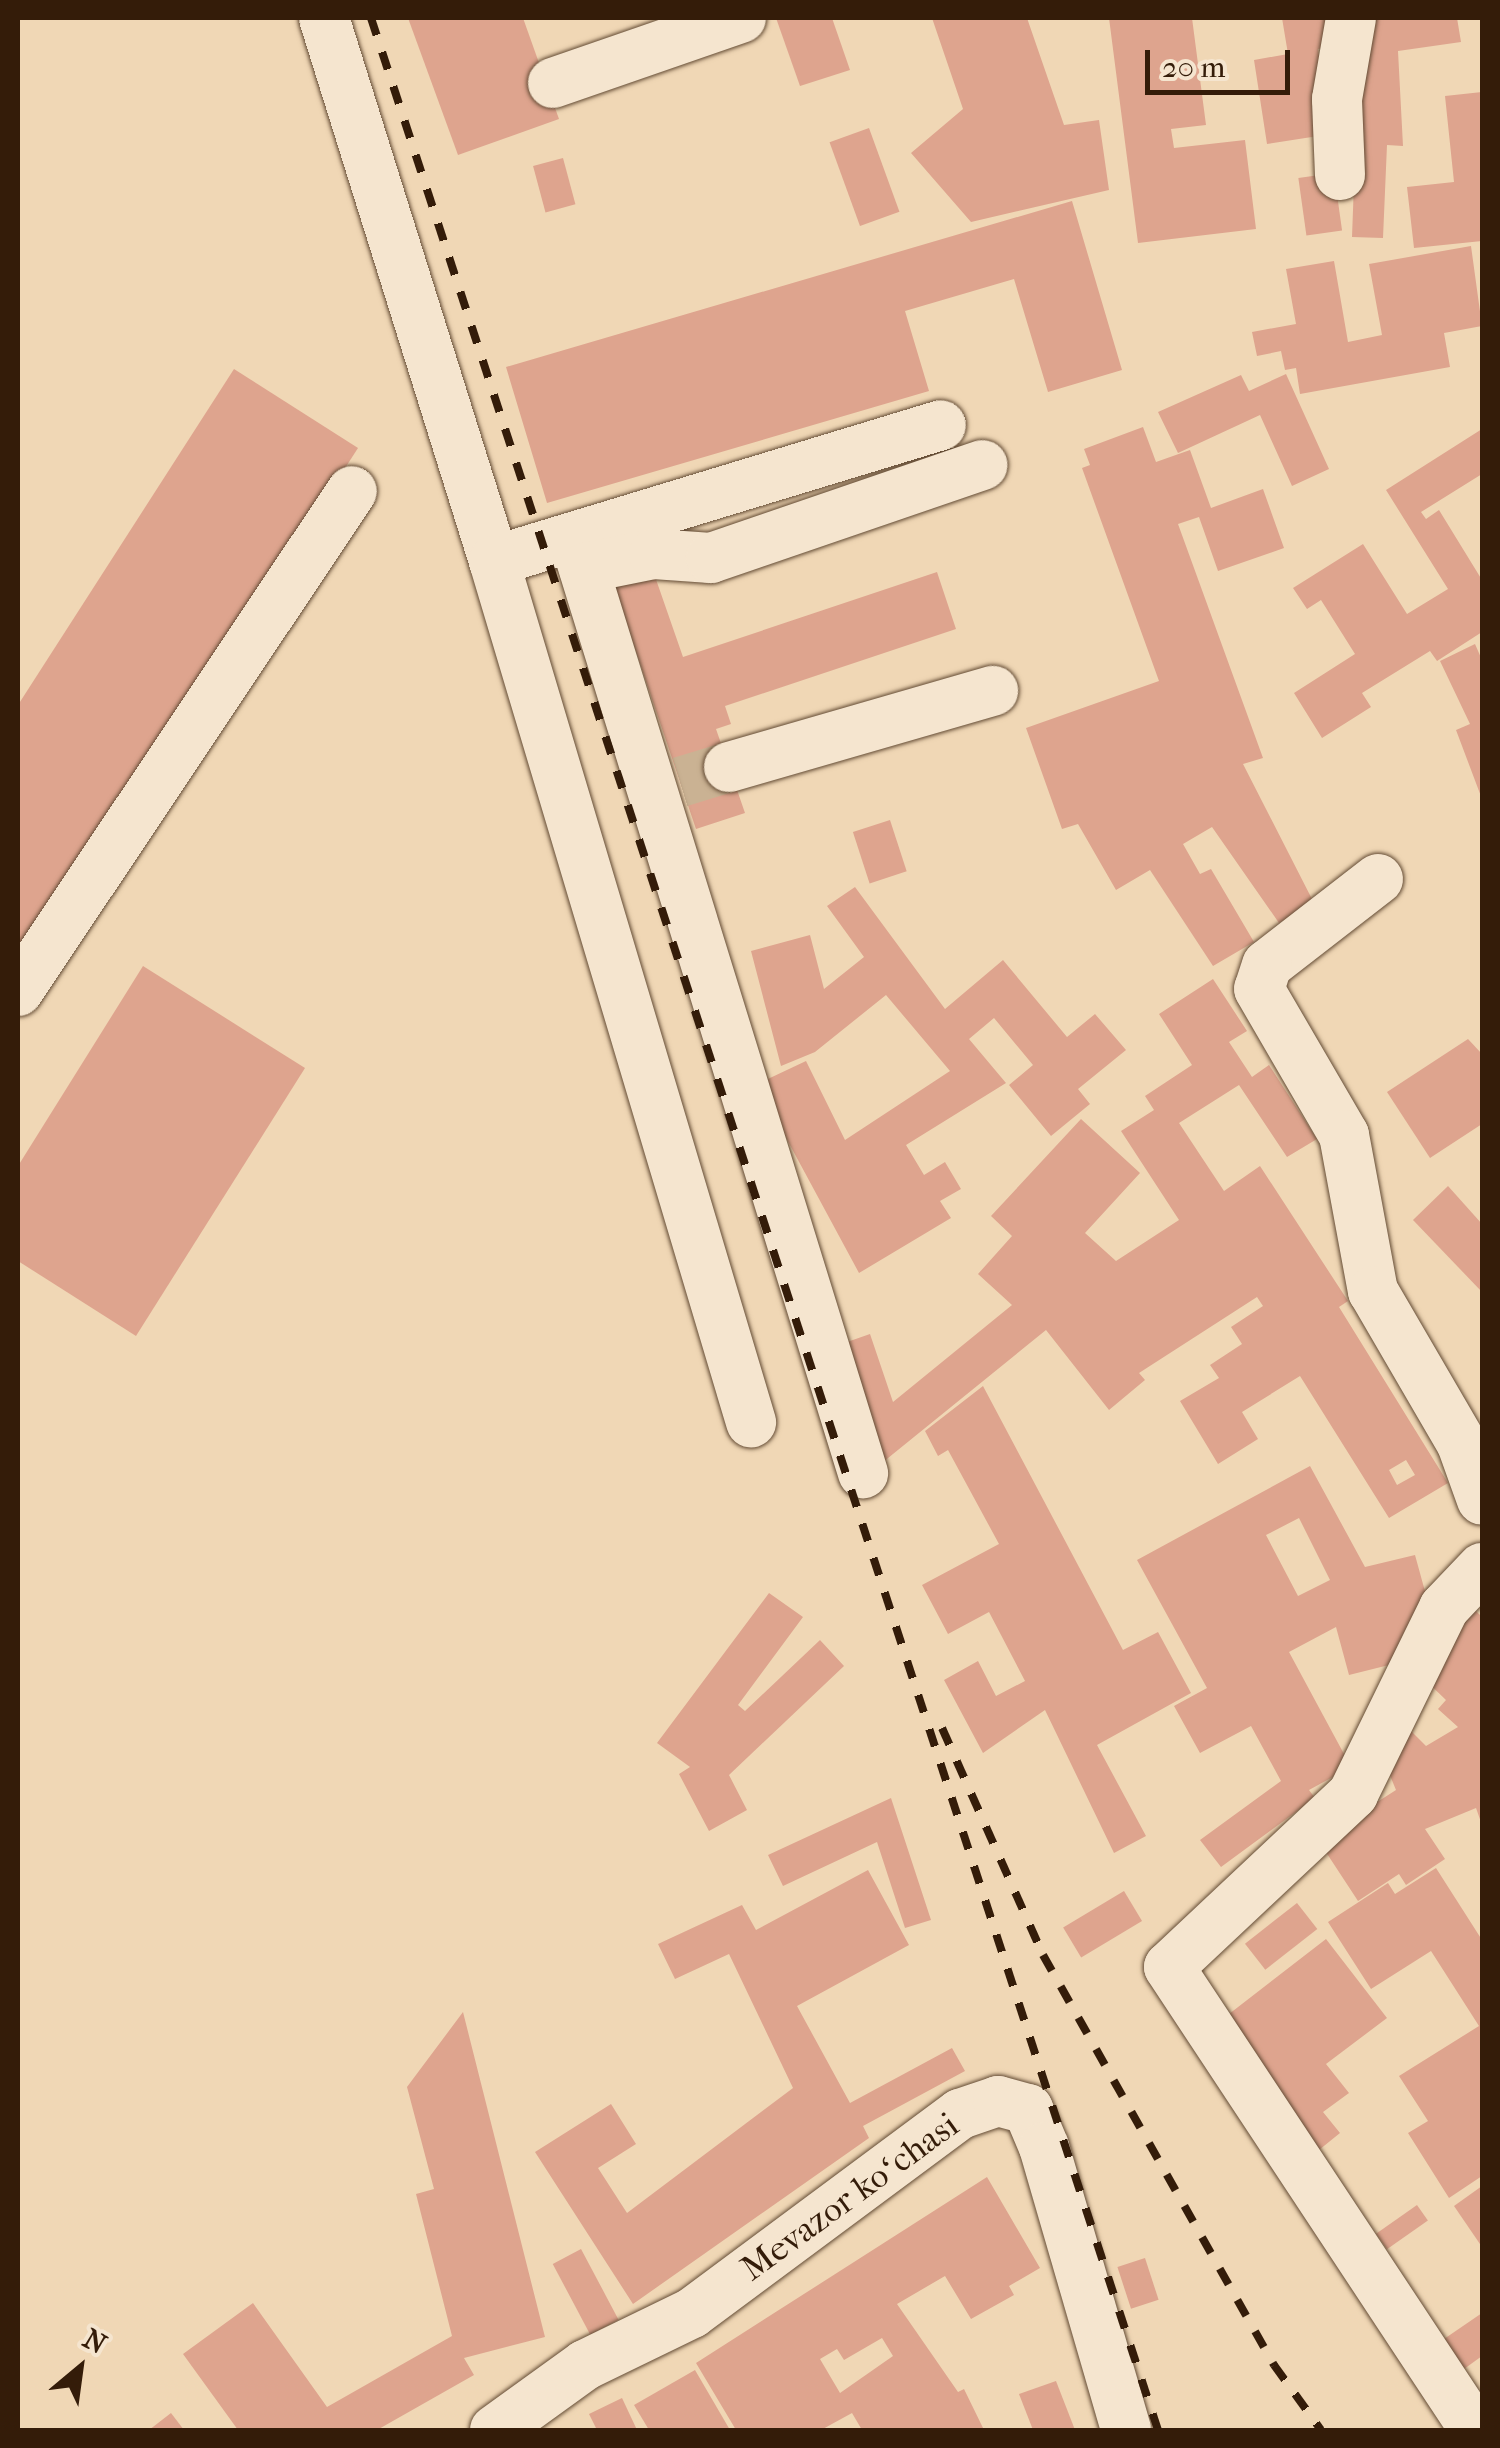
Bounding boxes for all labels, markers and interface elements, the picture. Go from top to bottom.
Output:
scale bar [1150,30,1295,92]
text: 20 m [1162,50,1225,85]
street label: Mevazor koʻchasi [733,2104,967,2290]
north arrow [30,2318,130,2418]
text: N [77,2322,112,2361]

